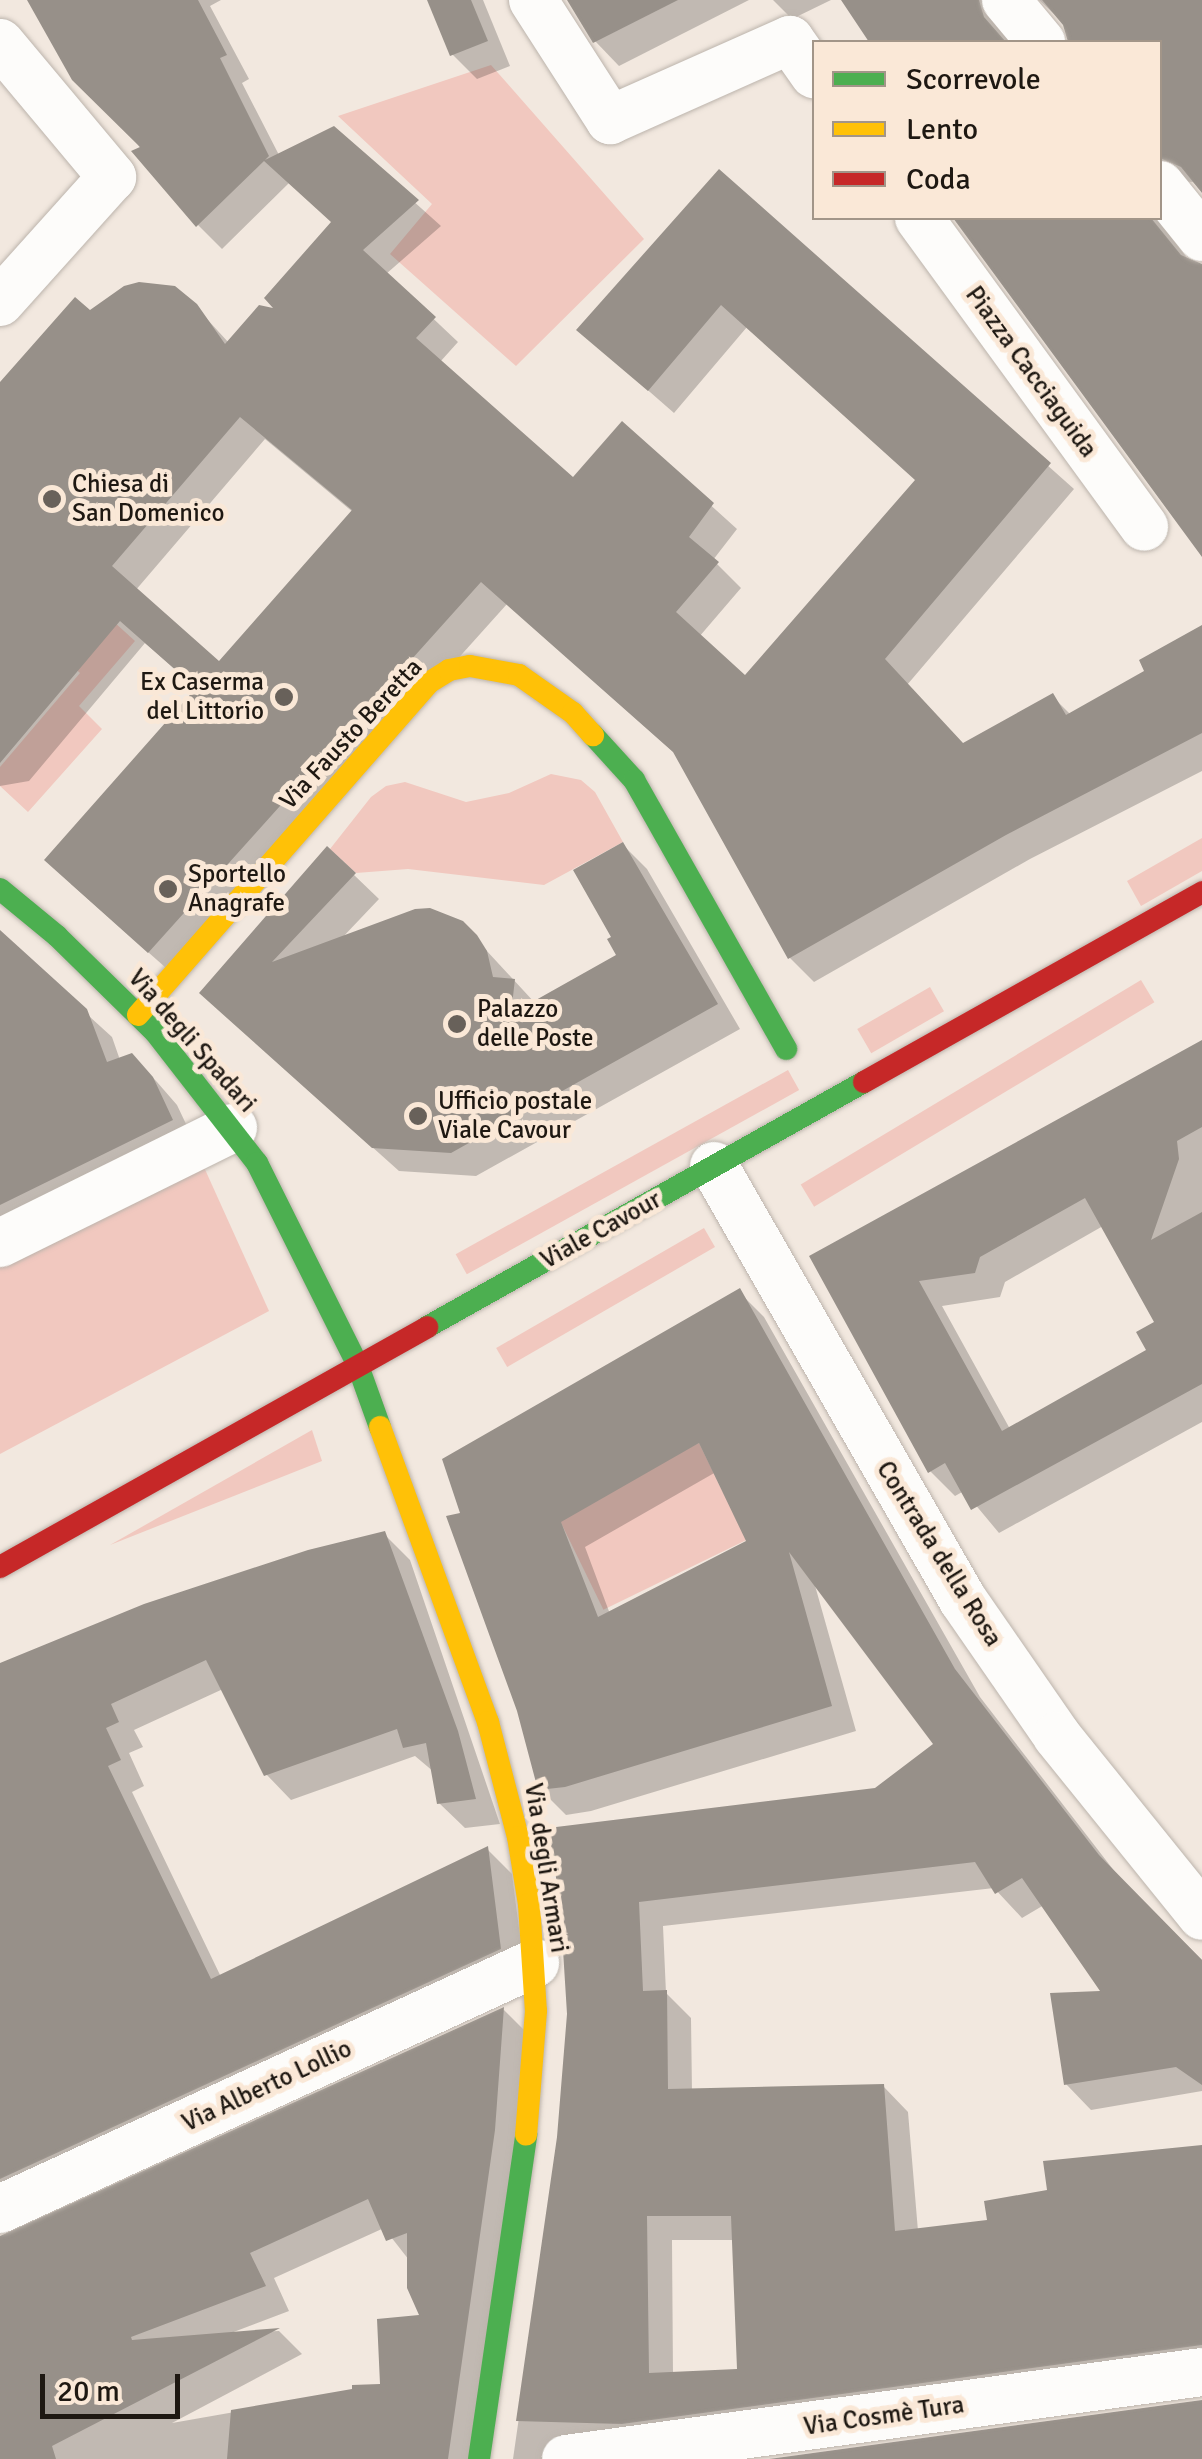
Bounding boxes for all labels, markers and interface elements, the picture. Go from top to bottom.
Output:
legend [812,40,1162,220]
text: Scorrevole [906,61,1041,98]
text: Lento [906,111,978,148]
text: Coda [906,161,971,198]
street label: Piazza Cacciaguida [959,281,1103,463]
place label: Chiesa di San Domenico [72,470,224,529]
marker: Chiesa di San Domenico [41,488,63,510]
street label: Via Fausto Beretta [274,653,428,815]
place label: Ex Caserma del Littorio [140,668,264,727]
marker: Ex Caserma del Littorio [273,686,295,708]
place label: Sportello Anagrafe [188,860,286,919]
marker: Sportello Anagrafe [157,878,179,900]
street label: Via degli Spadari [122,963,262,1119]
place label: Palazzo delle Poste [477,995,593,1054]
marker: Palazzo delle Poste [446,1013,468,1035]
place label: Ufficio postale Viale Cavour [438,1087,592,1146]
marker: Ufficio postale Viale Cavour [407,1105,429,1127]
street label: Viale Cavour [536,1185,666,1275]
street label: Contrada della Rosa [870,1456,1008,1652]
street label: Via degli Armari [518,1781,574,1955]
street label: Via Alberto Lollio [177,2034,357,2138]
scale bar [45,2354,185,2416]
text: 20 m [57,2373,120,2410]
street label: Via Cosmè Tura [802,2390,966,2442]

